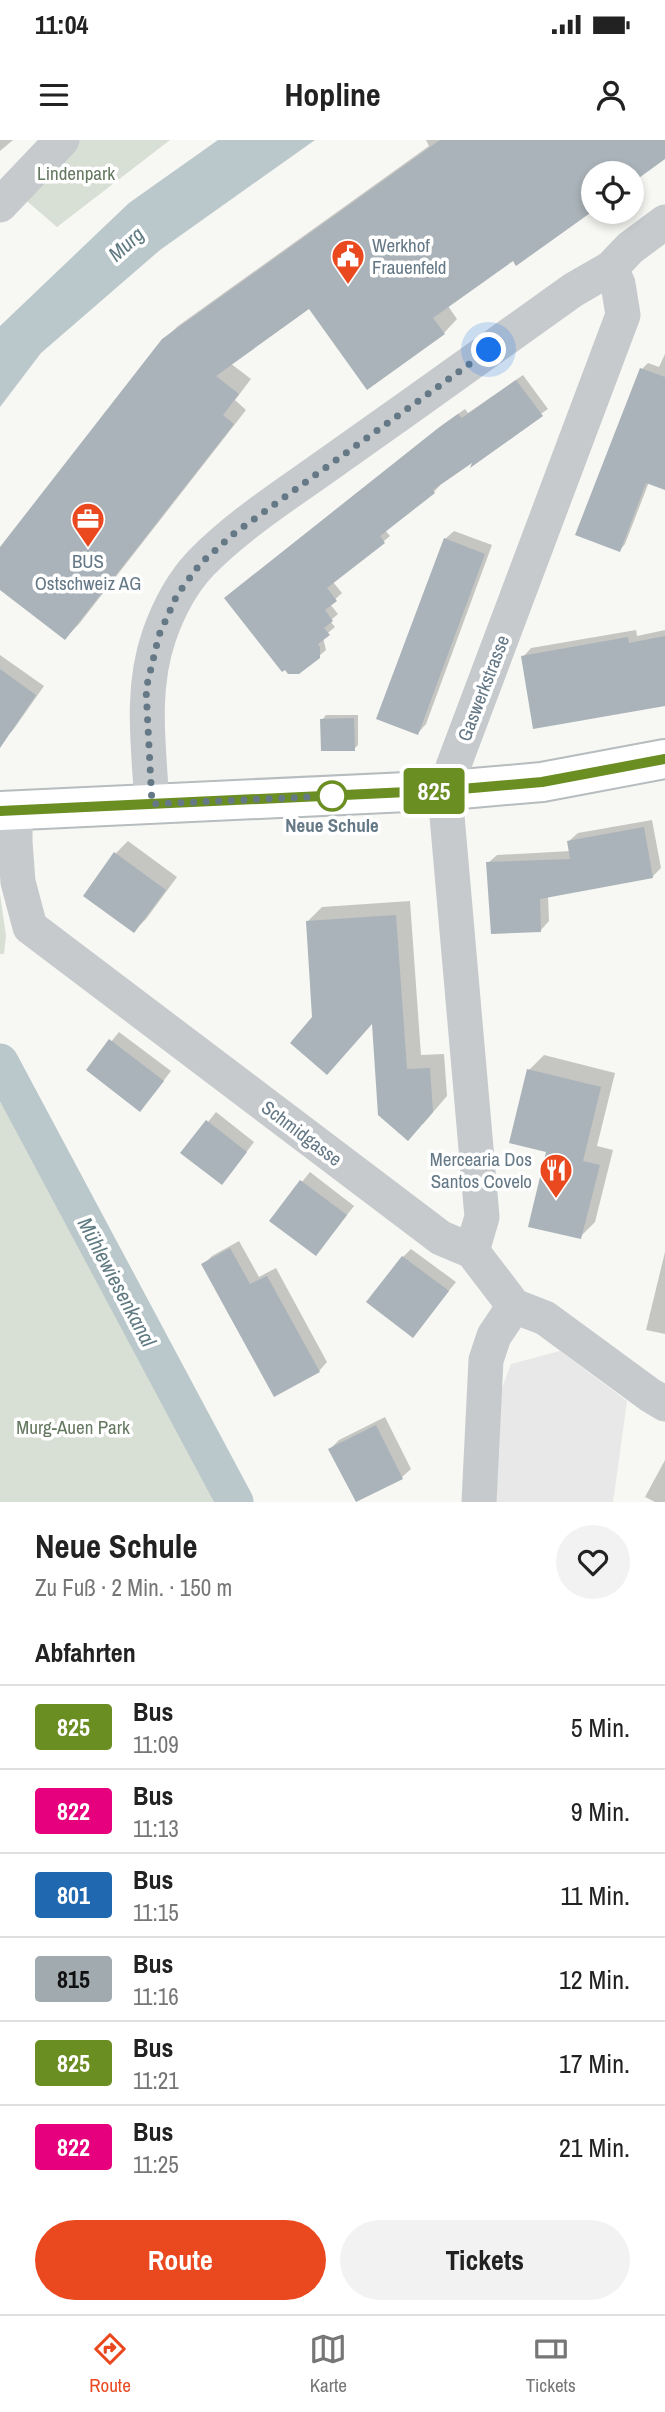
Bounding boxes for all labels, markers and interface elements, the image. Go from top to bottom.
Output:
text: 11:04 [35,7,88,42]
text: Hopline [284,73,381,116]
icon: menu [35,76,73,114]
icon: person [592,76,630,114]
park label: Lindenpark [37,160,115,186]
map controls [581,161,644,224]
button: locate [581,161,644,224]
water label: Murg [102,220,151,268]
place label: Werkhof Frauenfeld [372,232,446,280]
public building icon: Werkhof Frauenfeld [329,237,367,286]
your location [471,332,506,367]
office icon: BUS Ostschweiz AG [69,500,107,549]
place label: BUS Ostschweiz AG [35,548,141,596]
street label: Gaswerkstrasse [451,631,515,745]
line badge: 825 [394,768,474,814]
text: 825 [418,775,450,807]
marker: Neue Schule [317,781,347,811]
place label: Neue Schule [285,812,379,838]
street label: Schmidgasse [256,1094,348,1172]
place label: Mercearia Dos Santos Covelo [430,1146,532,1194]
restaurant icon: Mercearia Dos Santos Covelo [537,1151,575,1200]
water label: Mühlewiesenkanal [71,1212,164,1353]
park label: Murg-Auen Park [16,1414,130,1440]
text: Neue Schule [35,1524,197,1568]
button: heart [556,1525,630,1599]
text: Zu Fuß · 2 Min. · 150 m [35,1572,232,1603]
text: Abfahrten [35,1635,136,1670]
text: Bus [133,1694,173,1729]
text: 5 Min. [571,1710,630,1745]
text: 825 [57,1711,90,1743]
text: 11:09 [133,1729,179,1760]
text: Bus [133,1778,173,1813]
text: 9 Min. [571,1794,630,1829]
text: 822 [57,1795,90,1827]
text: 11:13 [133,1813,179,1844]
text: Bus [133,1862,173,1897]
text: 11 Min. [560,1878,630,1913]
text: 801 [57,1879,90,1911]
text: 11:15 [133,1897,179,1928]
text: Bus [133,1946,173,1981]
text: 12 Min. [559,1962,630,1997]
text: 815 [57,1963,90,1995]
text: 11:16 [133,1981,179,2012]
text: Bus [133,2030,173,2065]
text: 17 Min. [559,2046,630,2081]
text: 825 [57,2047,90,2079]
text: 11:21 [133,2065,179,2096]
text: Bus [133,2114,173,2149]
text: 21 Min. [559,2130,630,2165]
text: 822 [57,2131,90,2163]
text: 11:25 [133,2149,179,2180]
button: Route [35,2220,326,2300]
button: Tickets [340,2220,630,2300]
tab: Route [89,2330,131,2398]
tab: Karte [309,2330,347,2398]
tab: Tickets [526,2330,576,2398]

